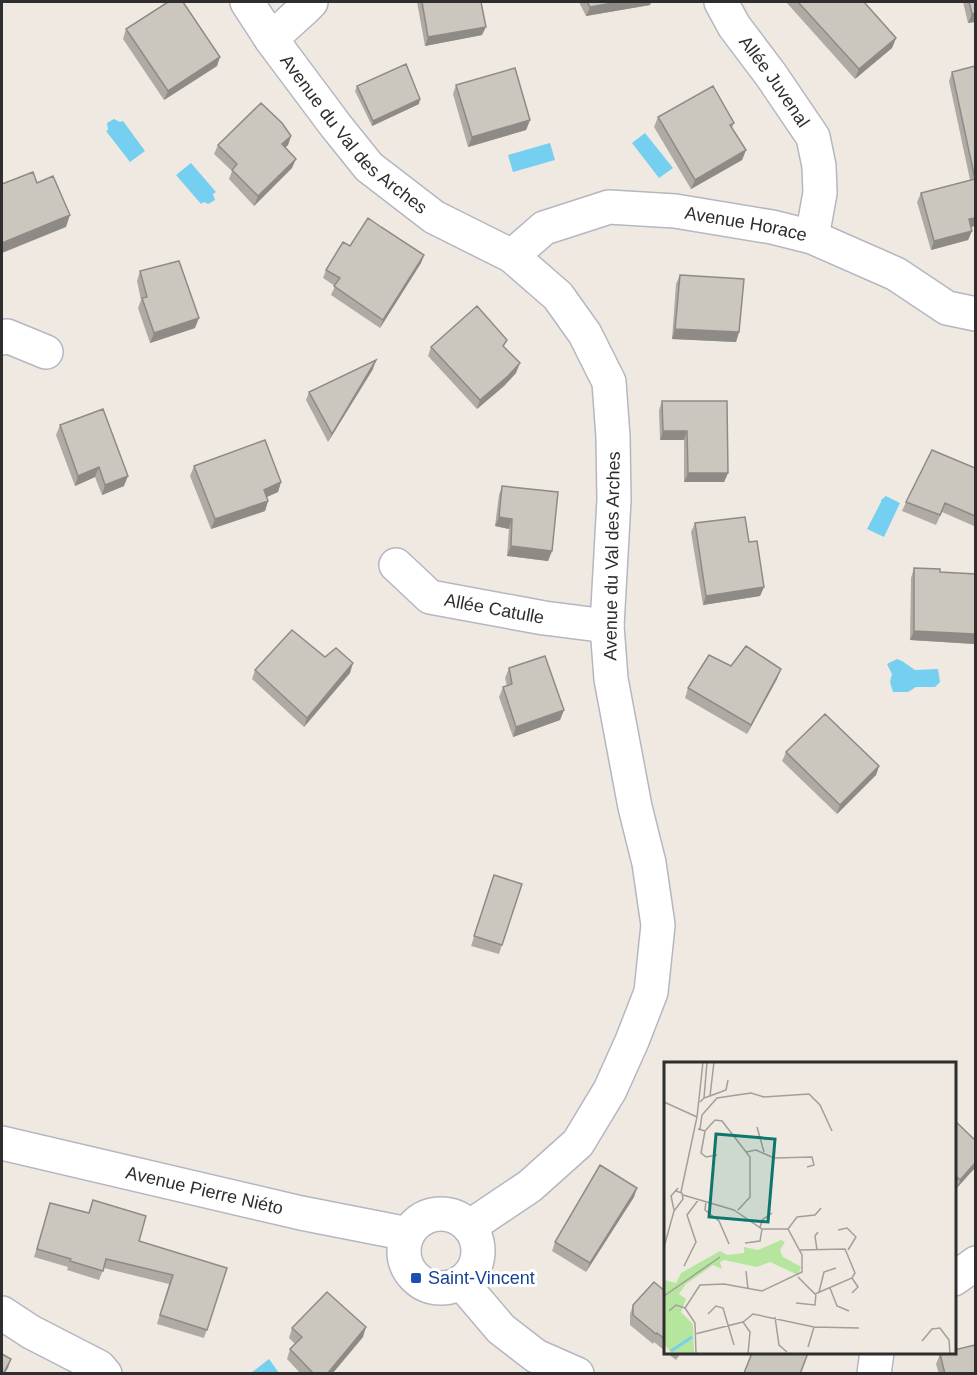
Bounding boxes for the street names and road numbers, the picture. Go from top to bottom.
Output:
street label: Allée Juvenal [735,32,813,131]
street label: Avenue du Val des Arches [276,51,431,218]
street label: Avenue Horace [683,203,809,245]
street label: Avenue du Val des Arches [600,451,624,661]
street label: Allée Catulle [443,590,546,628]
street label: Avenue Pierre Niéto [124,1162,285,1218]

